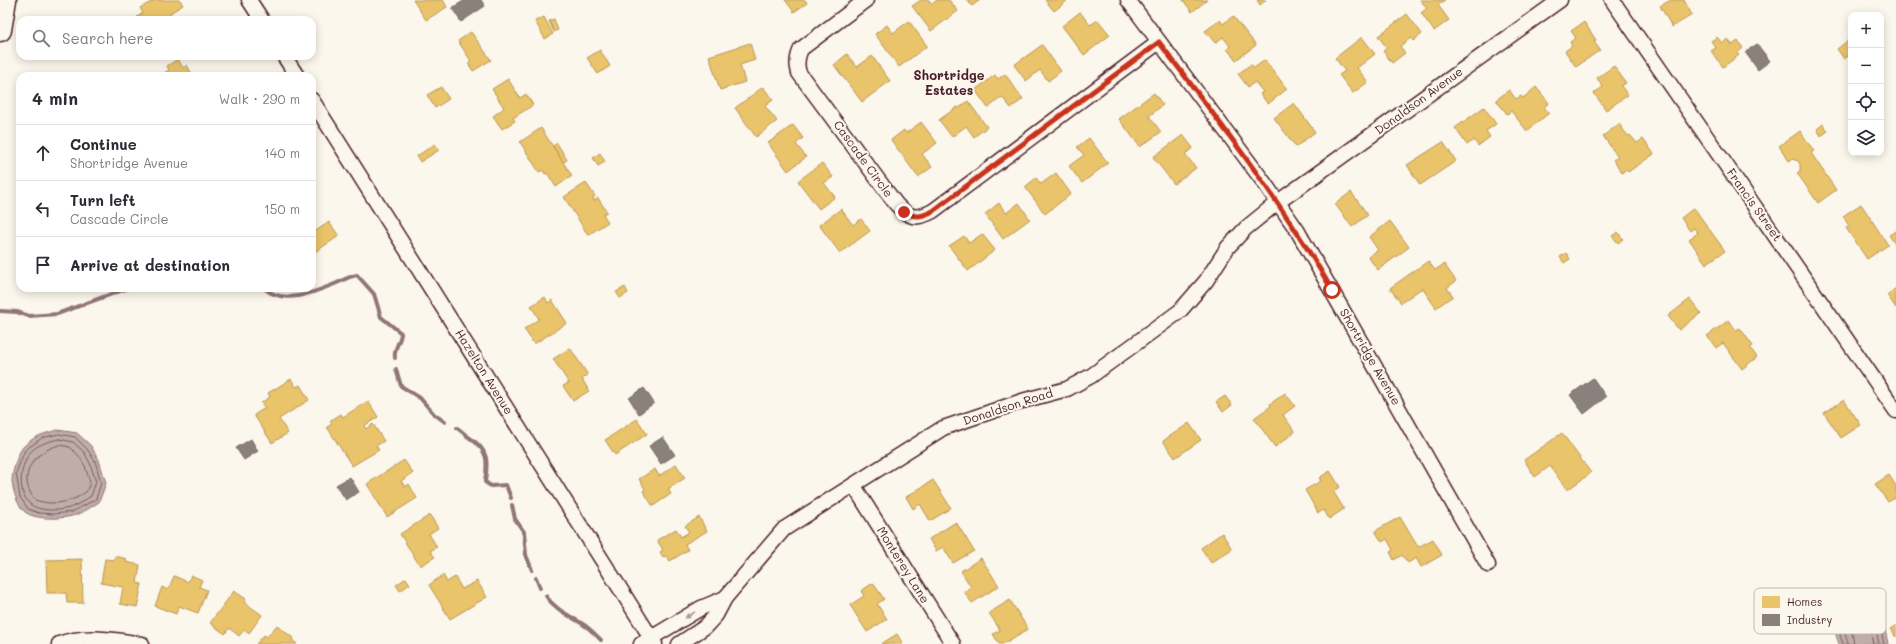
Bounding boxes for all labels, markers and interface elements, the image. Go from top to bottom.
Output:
map controls [1848,12,1884,156]
button: + [1848,12,1884,48]
search box [16,16,316,60]
icon: search [30,27,52,49]
text: Search here [62,28,153,48]
button: − [1848,48,1884,84]
street label: Donaldson Avenue [1371,63,1466,138]
district label: Shortridge Estates [913,66,985,98]
button: locate [1848,84,1884,120]
text: 4 min [32,87,78,109]
text: Walk · 290 m [219,90,300,107]
street label: Cascade Circle [831,117,897,200]
button: layers [1848,120,1884,156]
text: Continue [70,134,137,154]
icon: ahead [32,142,54,164]
text: 140 m [264,144,300,161]
text: Shortridge Avenue [70,154,188,171]
street label: Francis Street [1724,165,1786,244]
text: Turn left [70,190,135,210]
icon: left [32,198,54,220]
text: 150 m [264,200,300,217]
route end [895,203,913,221]
text: Cascade Circle [70,210,169,227]
icon: arrive [32,254,54,276]
text: Arrive at destination [70,255,230,275]
route start [1323,281,1341,299]
street label: Shortridge Avenue [1337,305,1405,408]
street label: Hazelton Avenue [452,326,517,417]
street label: Donaldson Road [961,384,1055,428]
street label: Monterey Lane [874,523,934,606]
legend [1754,588,1886,634]
text: Homes [1787,594,1822,609]
one-way arrow [684,611,696,618]
text: Industry [1787,612,1833,627]

